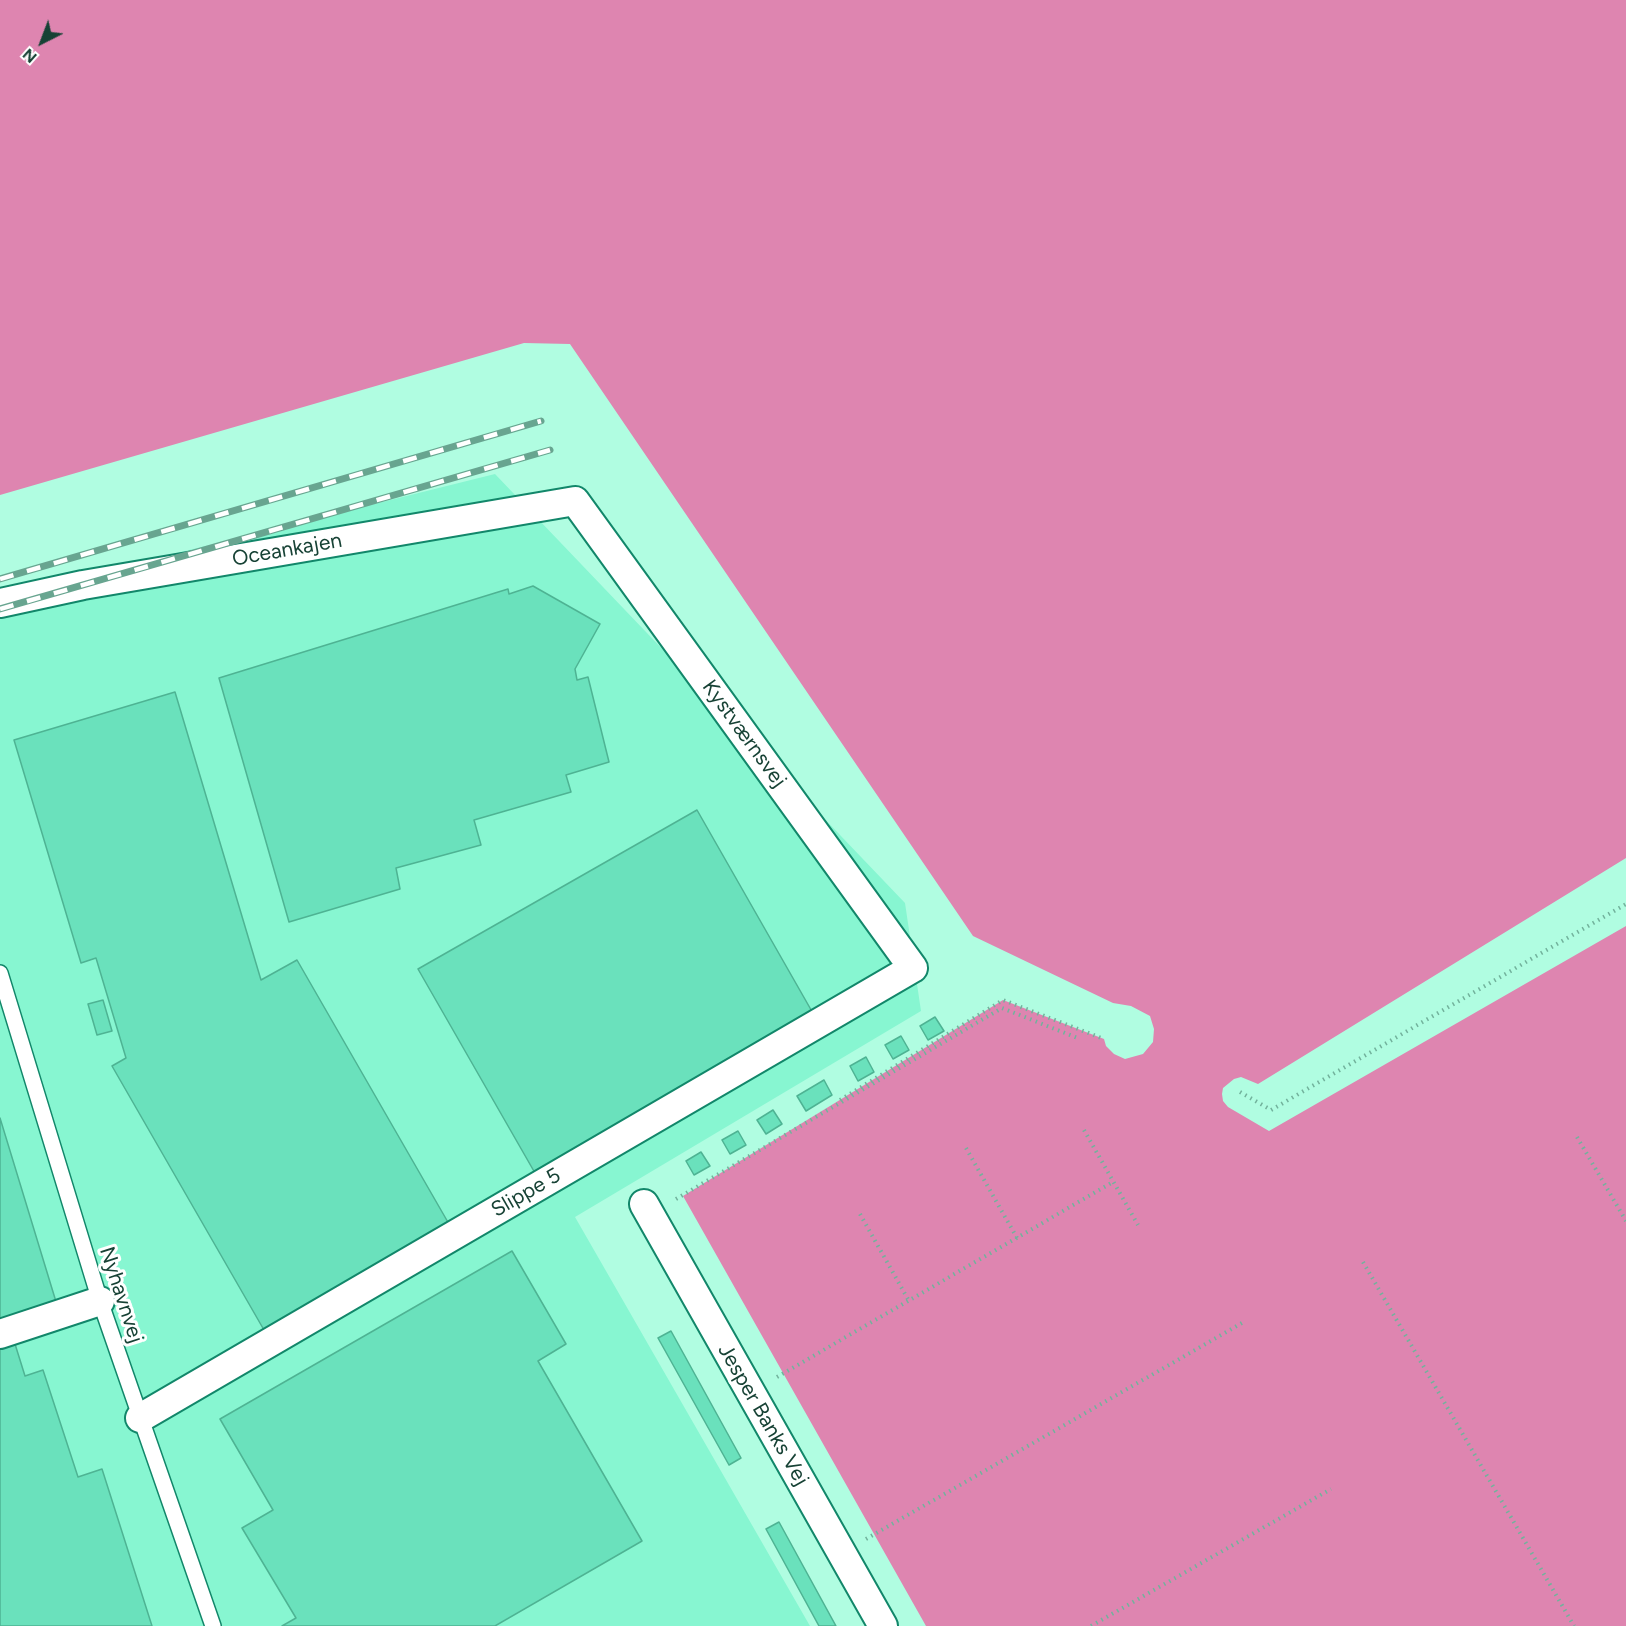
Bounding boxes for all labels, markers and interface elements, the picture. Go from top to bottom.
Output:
north arrow [12,12,72,72]
text: N [19,45,41,67]
street label: Oceankajen [230,528,344,572]
street label: Kystværnsvej [697,675,791,793]
street label: Slippe 5 [487,1163,565,1223]
street label: Nyhavnvej [94,1244,148,1346]
street label: Jesper Banks Vej [712,1340,814,1490]

